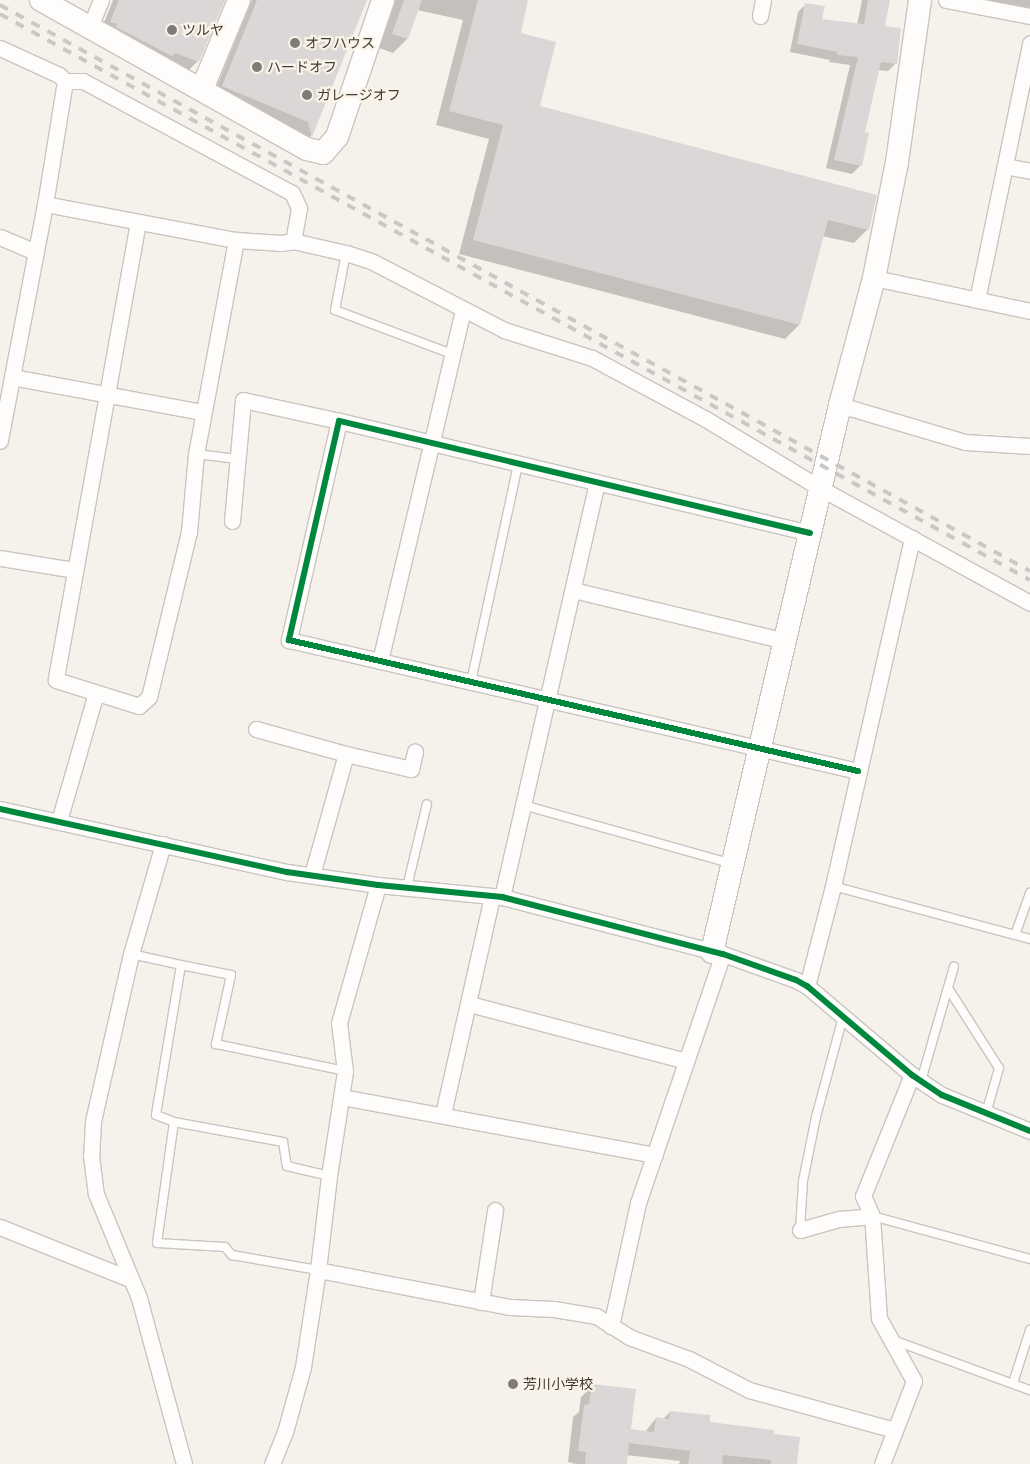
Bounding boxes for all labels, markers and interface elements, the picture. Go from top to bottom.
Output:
place label: ツルヤ [182,22,224,38]
marker: ツルヤ [166,24,178,36]
place label: オフハウス [305,35,375,51]
marker: オフハウス [289,37,301,49]
place label: ハードオフ [267,59,337,75]
marker: ハードオフ [251,61,263,73]
place label: ガレージオフ [317,87,401,103]
marker: ガレージオフ [301,89,313,101]
place label: 芳川小学校 [523,1376,593,1392]
marker: 芳川小学校 [507,1378,519,1390]

